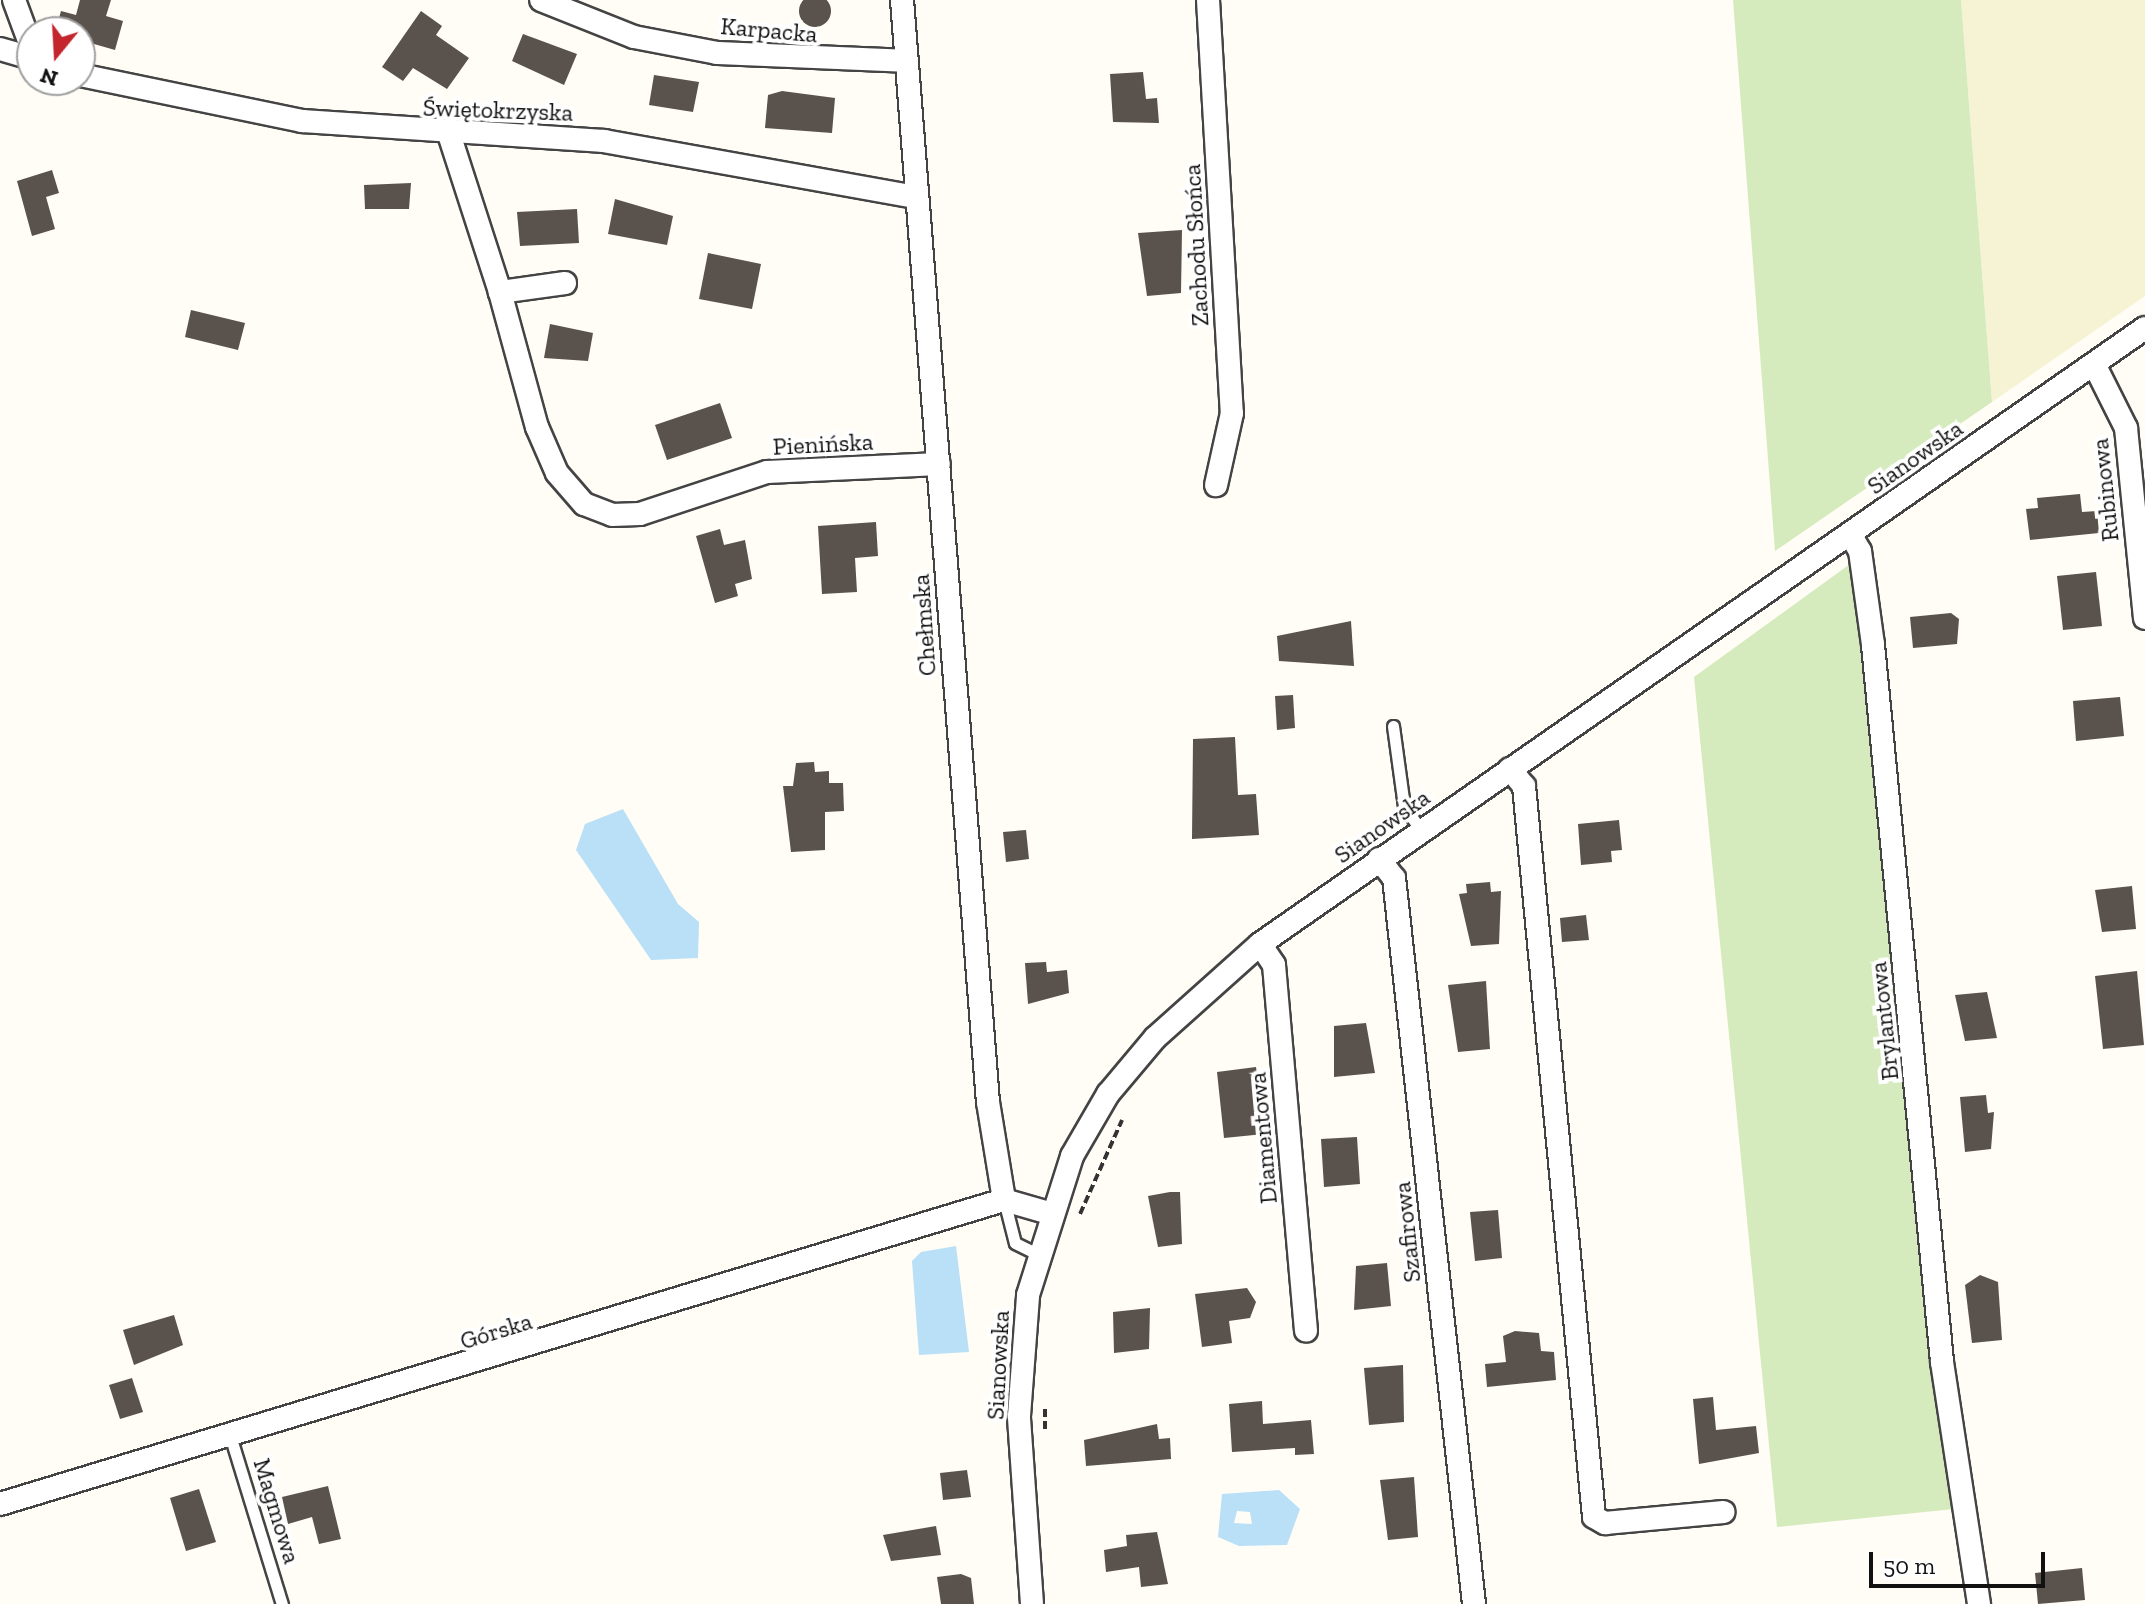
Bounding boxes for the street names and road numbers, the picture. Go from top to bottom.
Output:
street label: Karpacka [719,11,819,49]
street label: Świętokrzyska [422,93,574,127]
street label: Zachodu Słońca [1177,163,1215,327]
street label: Sianowska [1862,414,1968,500]
street label: Pienińska [772,427,874,461]
street label: Rubinowa [2085,437,2125,543]
street label: Chełmska [906,573,942,677]
street label: Sianowska [1329,783,1435,869]
street label: Brylantowa [1863,960,1905,1082]
street label: Diamentowa [1243,1071,1283,1205]
street label: Szafirowa [1387,1180,1427,1284]
street label: Górska [457,1306,535,1356]
street label: Sianowska [981,1310,1015,1420]
street label: Magmowa [247,1455,307,1567]

